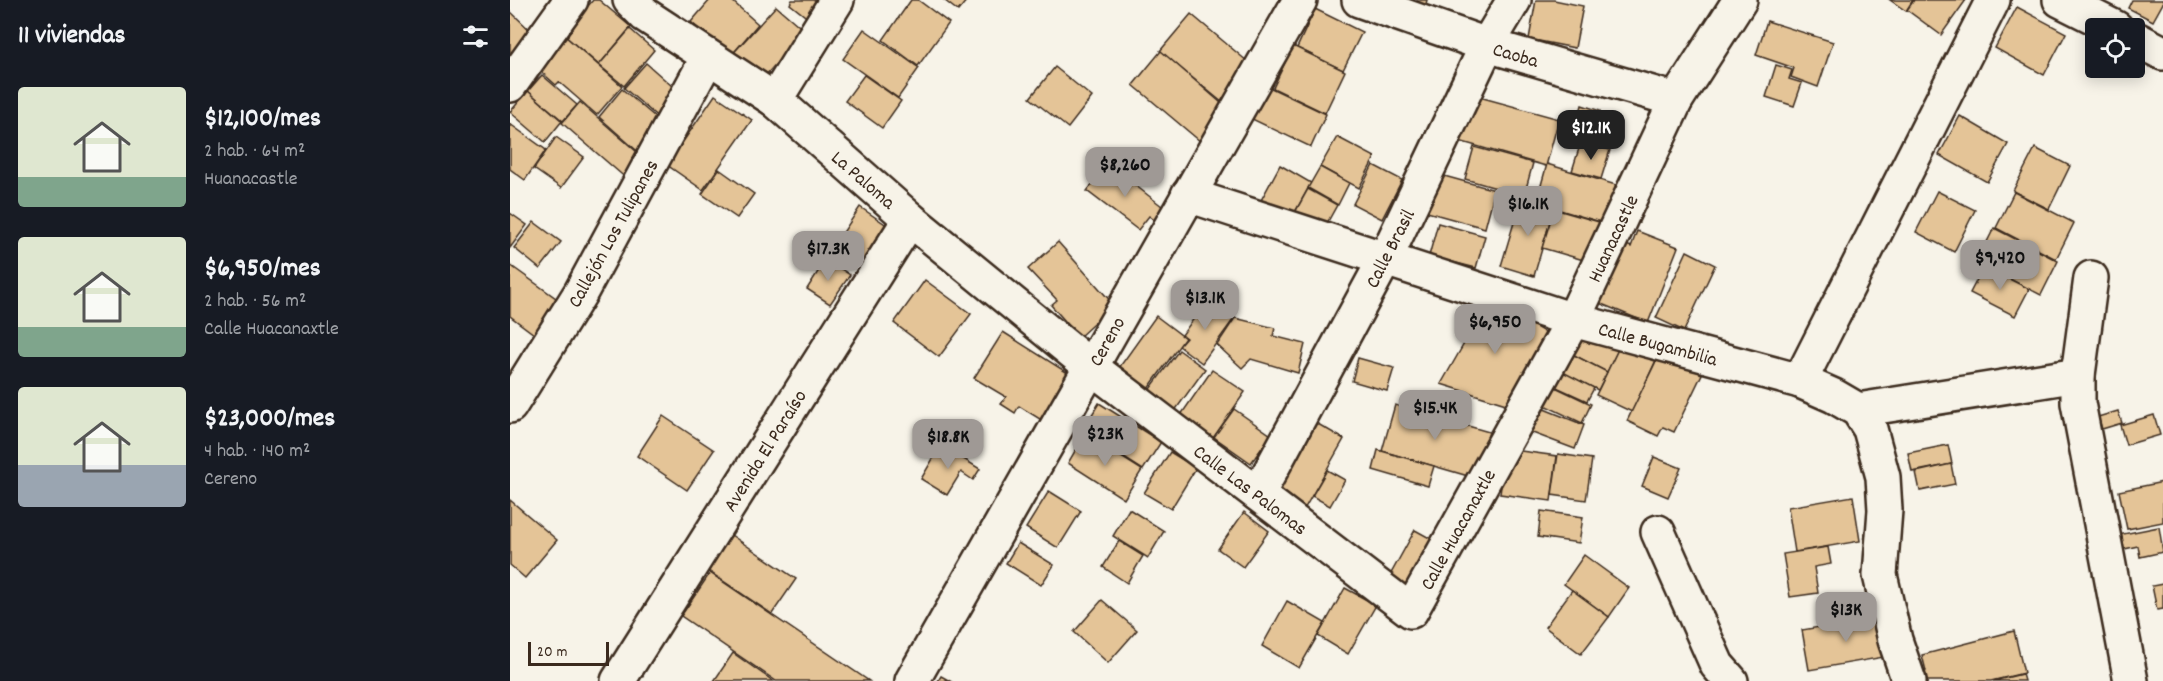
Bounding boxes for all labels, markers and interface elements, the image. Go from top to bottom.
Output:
text: 11 viviendas [18,18,125,55]
map controls [2085,18,2145,78]
button: locate [2085,18,2145,78]
icon: filters [459,20,492,53]
street label: Caoba [1489,37,1542,77]
text: $12,100/mes [204,101,321,138]
pin: $12.1K [1542,110,1640,161]
icon: home [66,111,138,183]
text: $12.1K [1571,115,1611,143]
text: 2 hab. · 64 m² [204,138,305,166]
street label: La Paloma [824,145,901,218]
pin: $8,260 [1076,147,1174,198]
text: $8,260 [1099,152,1151,180]
street label: Callejón Los Tulipanes [562,155,667,314]
text: Huanacastle [204,166,298,194]
pin: $16.1K [1479,186,1577,237]
text: $16.1K [1507,191,1549,219]
street label: Huanacastle [1582,191,1647,288]
street label: Calle Brasil [1360,205,1424,294]
pin: $17.3K [779,231,877,282]
text: $17.3K [806,236,850,264]
pin: $9,420 [1951,240,2049,291]
text: $9,420 [1974,245,2026,273]
text: $6,950/mes [204,251,321,288]
icon: home [66,261,138,333]
pin: $13.1K [1156,280,1254,331]
text: $13.1K [1185,285,1225,313]
text: 2 hab. · 56 m² [204,288,306,316]
pin: $6,950 [1446,304,1544,355]
text: $6,950 [1468,309,1522,337]
street label: Cereno [1084,312,1134,372]
text: Calle Huacanaxtle [204,316,339,344]
street label: Calle Bugambilia [1595,317,1720,375]
street label: Avenida El Paraíso [718,385,815,518]
pin: $15.4K [1386,390,1484,441]
text: $15.4K [1413,395,1457,423]
text: $23,000/mes [204,401,335,438]
icon: home [66,411,138,483]
pin: $23K [1069,416,1141,467]
pin: $18.8K [899,419,997,470]
text: $23K [1087,421,1124,449]
text: $18.8K [926,424,970,452]
text: 4 hab. · 140 m² [204,438,310,466]
street label: Calle Las Palomas [1186,439,1312,544]
street label: Calle Huacanaxtle [1415,465,1505,596]
text: Cereno [204,466,257,494]
pin: $13K [1810,592,1882,643]
text: $13K [1830,597,1862,625]
scale bar [528,639,609,666]
text: 20 m [537,641,567,664]

